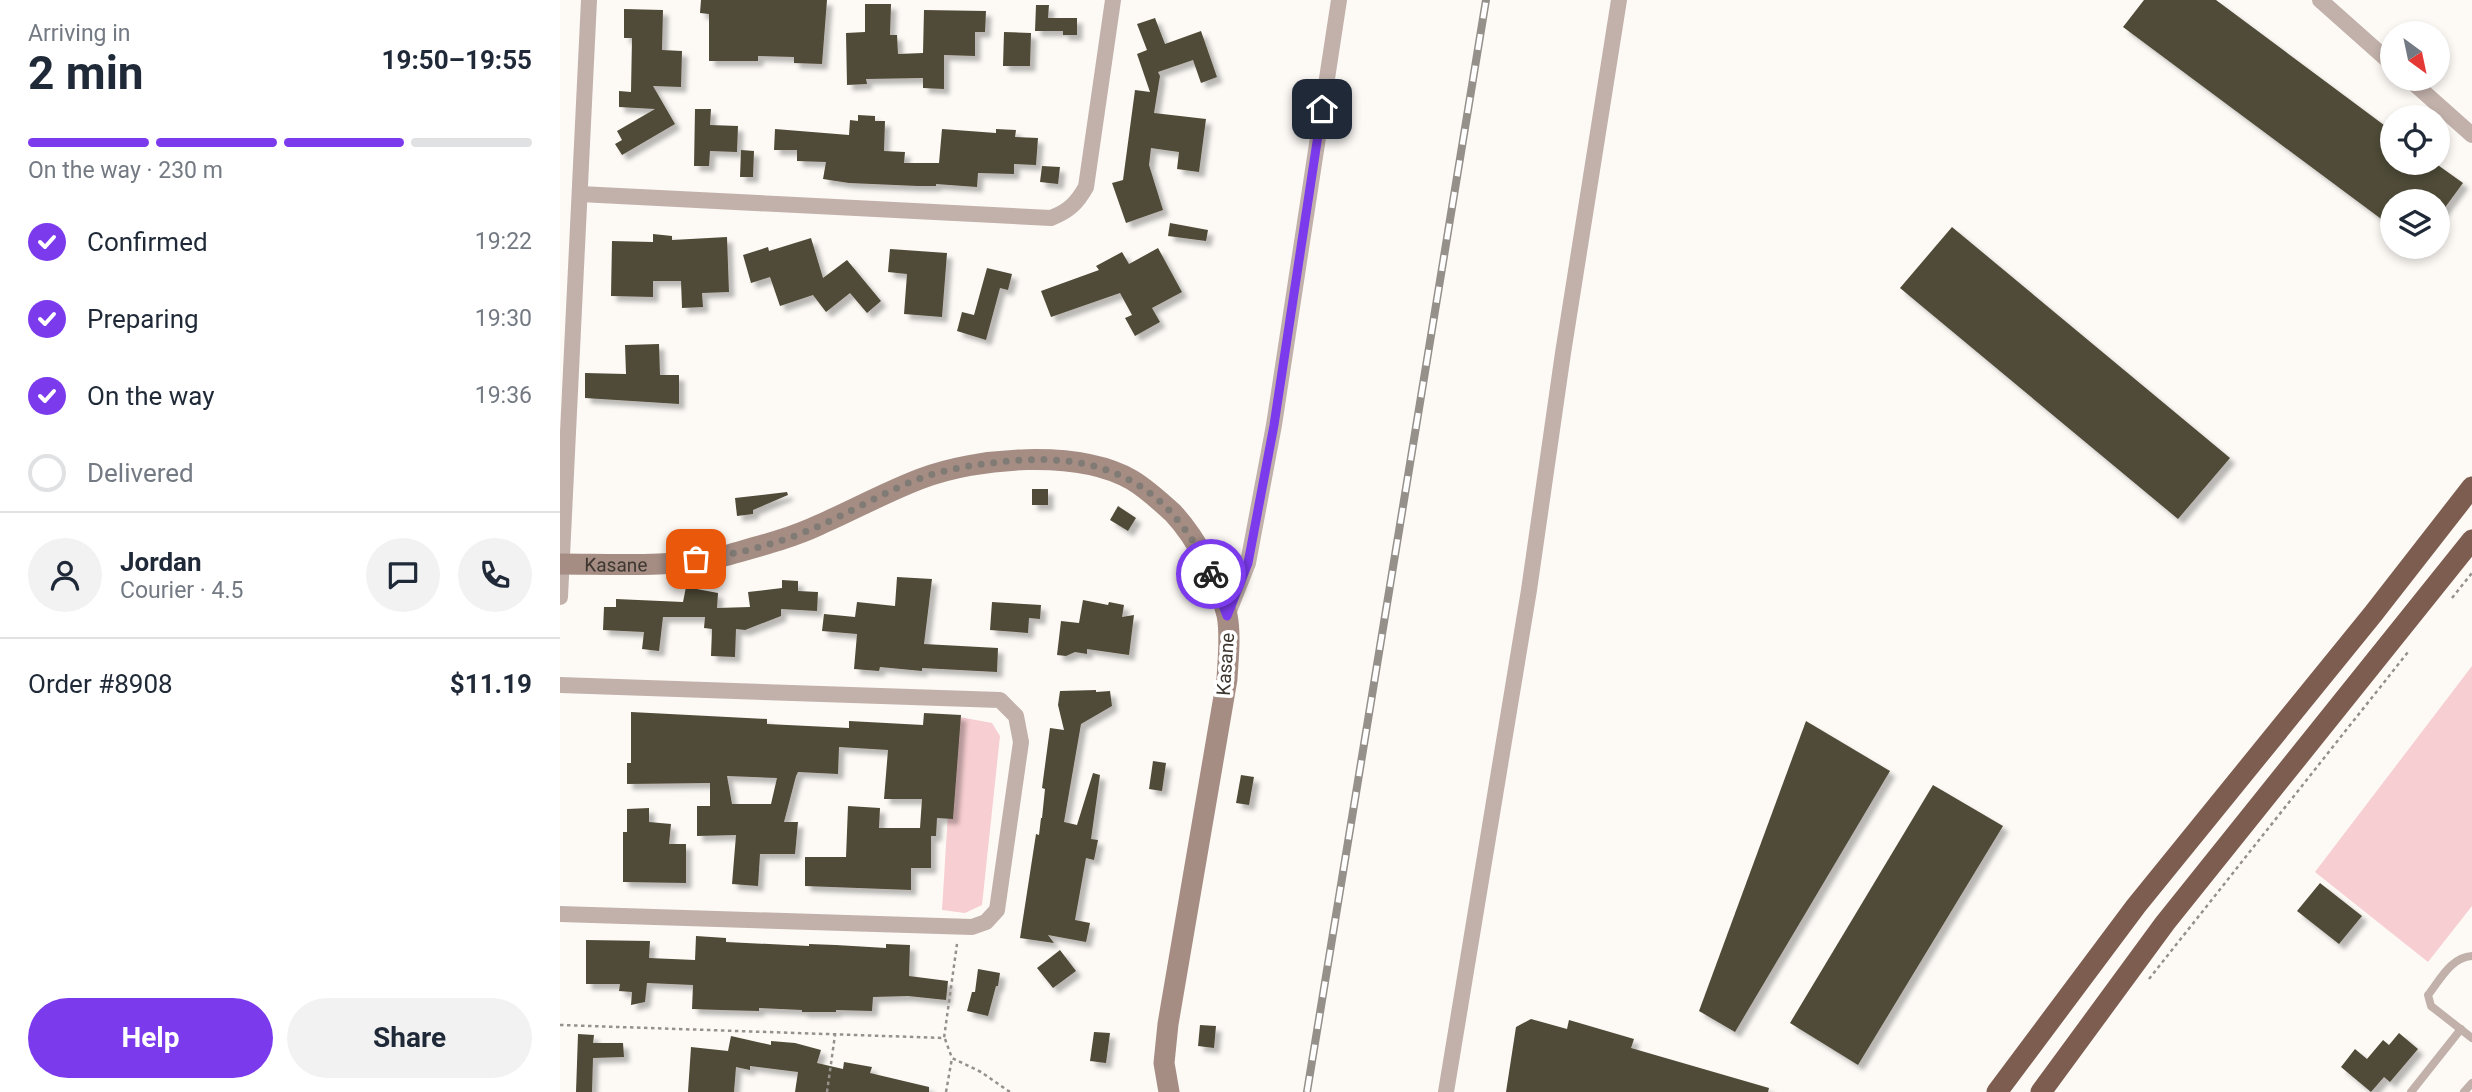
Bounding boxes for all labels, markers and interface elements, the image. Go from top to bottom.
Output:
text: Arriving in [28,20,131,47]
north arrow [2380,21,2450,91]
map controls [2380,21,2450,259]
text: 19:50–19:55 [382,45,532,75]
text: 2 min [28,46,144,100]
pin [1292,79,1352,139]
icon: home [1303,90,1341,128]
button: locate [2380,105,2450,175]
text: On the way · 230 m [28,157,223,184]
button: layers [2380,189,2450,259]
icon: check [28,223,66,261]
text: Confirmed [87,227,208,257]
text: 19:22 [475,228,532,255]
icon: check [28,300,66,338]
text: Preparing [87,304,199,334]
text: 19:30 [475,305,532,332]
icon: check [28,377,66,415]
text: On the way [87,381,215,411]
text: 19:36 [475,382,532,409]
text: Delivered [87,458,194,488]
pin [666,529,726,589]
button: person [28,538,102,612]
button: chat [366,538,440,612]
button: phone [458,538,532,612]
courier [1176,539,1246,609]
icon: bag [677,540,715,578]
text: Jordan [120,547,202,577]
street label: Kasane [584,553,648,577]
icon: bike [1192,555,1230,593]
text: Courier · 4.5 [120,577,243,604]
street label: Kasane [1212,632,1239,696]
text: Order #8908 [28,669,173,699]
text: $11.19 [450,669,532,699]
button: Help [28,998,273,1078]
button: Share [287,998,532,1078]

